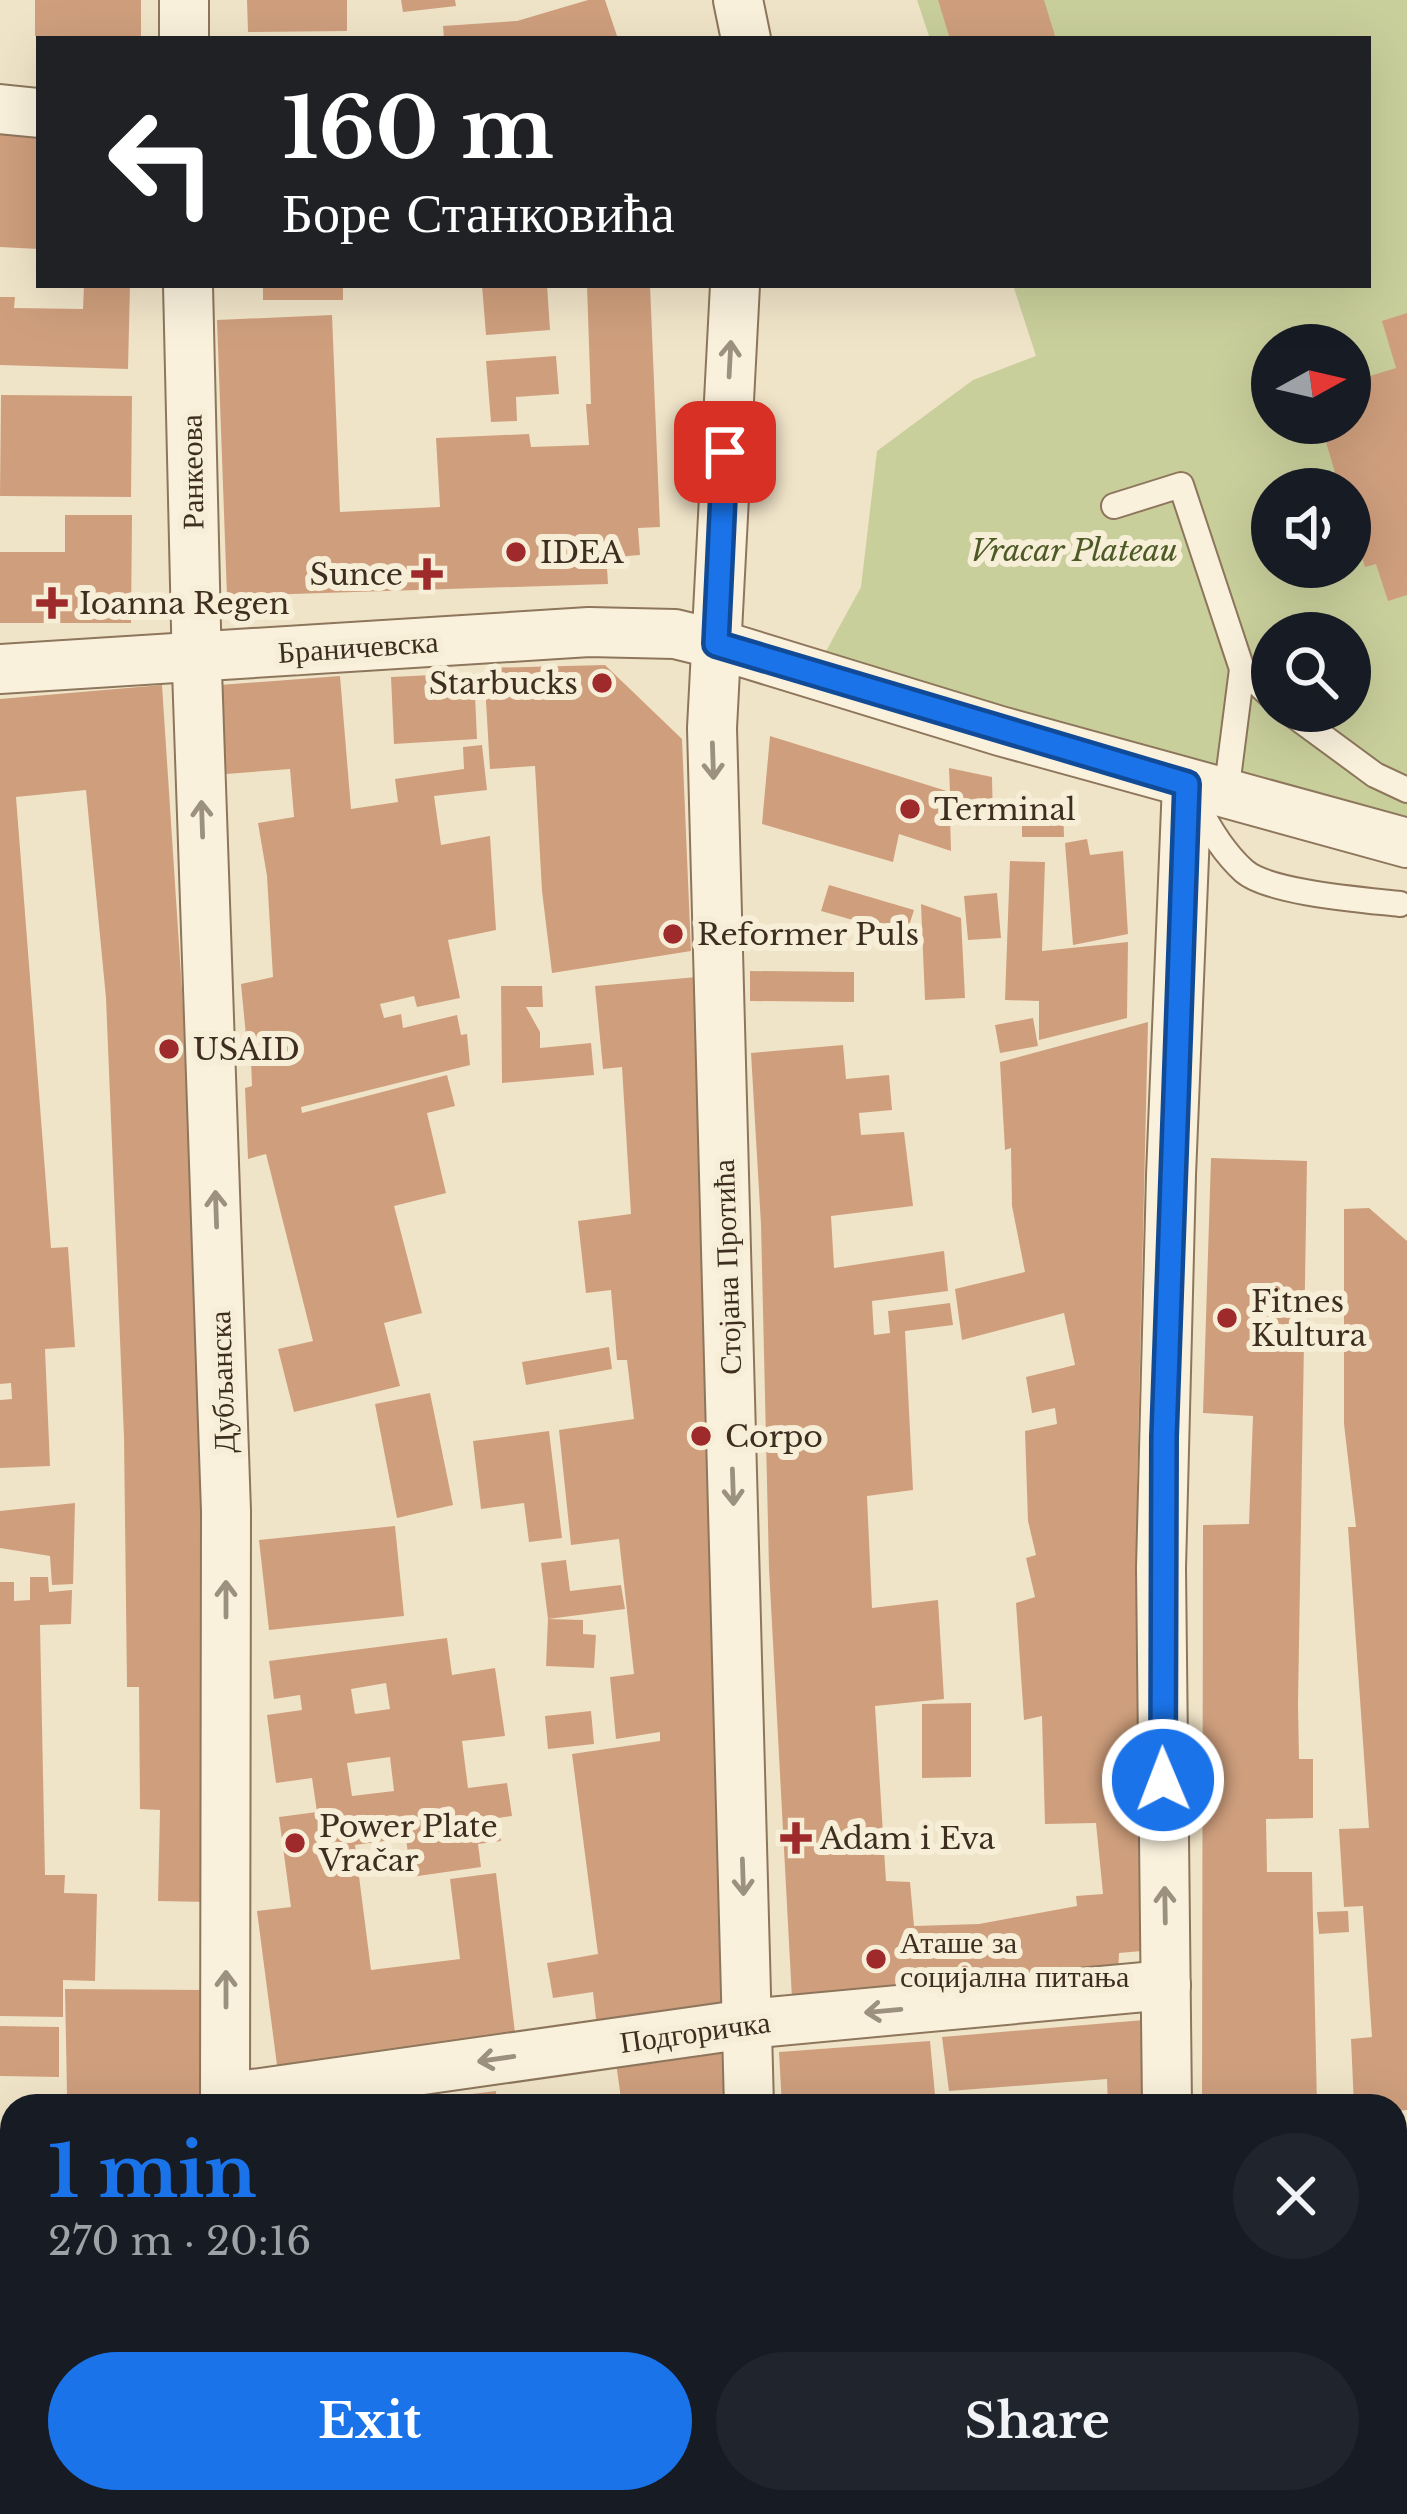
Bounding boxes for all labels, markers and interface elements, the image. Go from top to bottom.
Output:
text: 160 m [282,77,554,181]
icon: left [84,84,240,240]
text: Боре Станковића [282,180,675,247]
north arrow [1251,324,1371,444]
map controls [1251,324,1371,732]
one-way arrow [719,340,742,379]
pin [674,401,776,503]
street label: Ранкеова [172,414,212,530]
icon: arrive [692,419,758,485]
button: sound [1251,468,1371,588]
park label: Vracar Plateau [970,532,1178,569]
place label: IDEA [540,534,624,571]
marker: IDEA [503,539,529,565]
place label: Sunce [310,556,403,593]
marker: Sunce [414,561,440,587]
place label: Ioanna Regen [79,585,289,622]
marker: Ioanna Regen [36,587,68,619]
button: search [1251,612,1371,732]
street label: Браничевска [277,623,439,671]
place label: Starbucks [429,665,578,702]
marker: Starbucks [589,670,615,696]
one-way arrow [702,741,725,780]
place label: Terminal [934,791,1076,828]
marker: Terminal [897,796,923,822]
one-way arrow [190,800,213,839]
place label: Reformer Puls [697,916,919,953]
marker: Reformer Puls [660,921,686,947]
place label: USAID [193,1031,300,1068]
marker: USAID [156,1036,182,1062]
street label: Стојана Протића [705,1159,749,1375]
one-way arrow [204,1190,227,1229]
place label: Fitnes Kultura [1251,1283,1367,1354]
marker: Fitnes Kultura [1214,1305,1240,1331]
street label: Дубљанска [201,1310,243,1454]
place label: Corpo [725,1418,823,1455]
marker: Corpo [688,1423,714,1449]
one-way arrow [721,1467,744,1506]
one-way arrow [215,1580,237,1619]
position arrow [1100,1717,1226,1843]
place label: Power Plate Vračar [318,1808,498,1879]
place label: Adam i Eva [819,1820,995,1857]
marker: Adam i Eva [783,1825,809,1851]
marker: Power Plate Vračar [282,1830,308,1856]
one-way arrow [732,1857,755,1896]
one-way arrow [1154,1886,1176,1925]
place label: Аташе за социјална питања [900,1924,1129,1995]
marker: Аташе за социјална питања [863,1946,889,1972]
one-way arrow [215,1970,237,2009]
one-way arrow [864,2000,903,2023]
street label: Подгоричка [618,2003,772,2061]
one-way arrow [477,2048,516,2071]
text: 1 min [48,2127,257,2216]
button: close [1233,2133,1359,2259]
text: 270 m · 20:16 [48,2217,311,2266]
button: Exit [48,2352,692,2490]
button: Share [716,2352,1359,2490]

